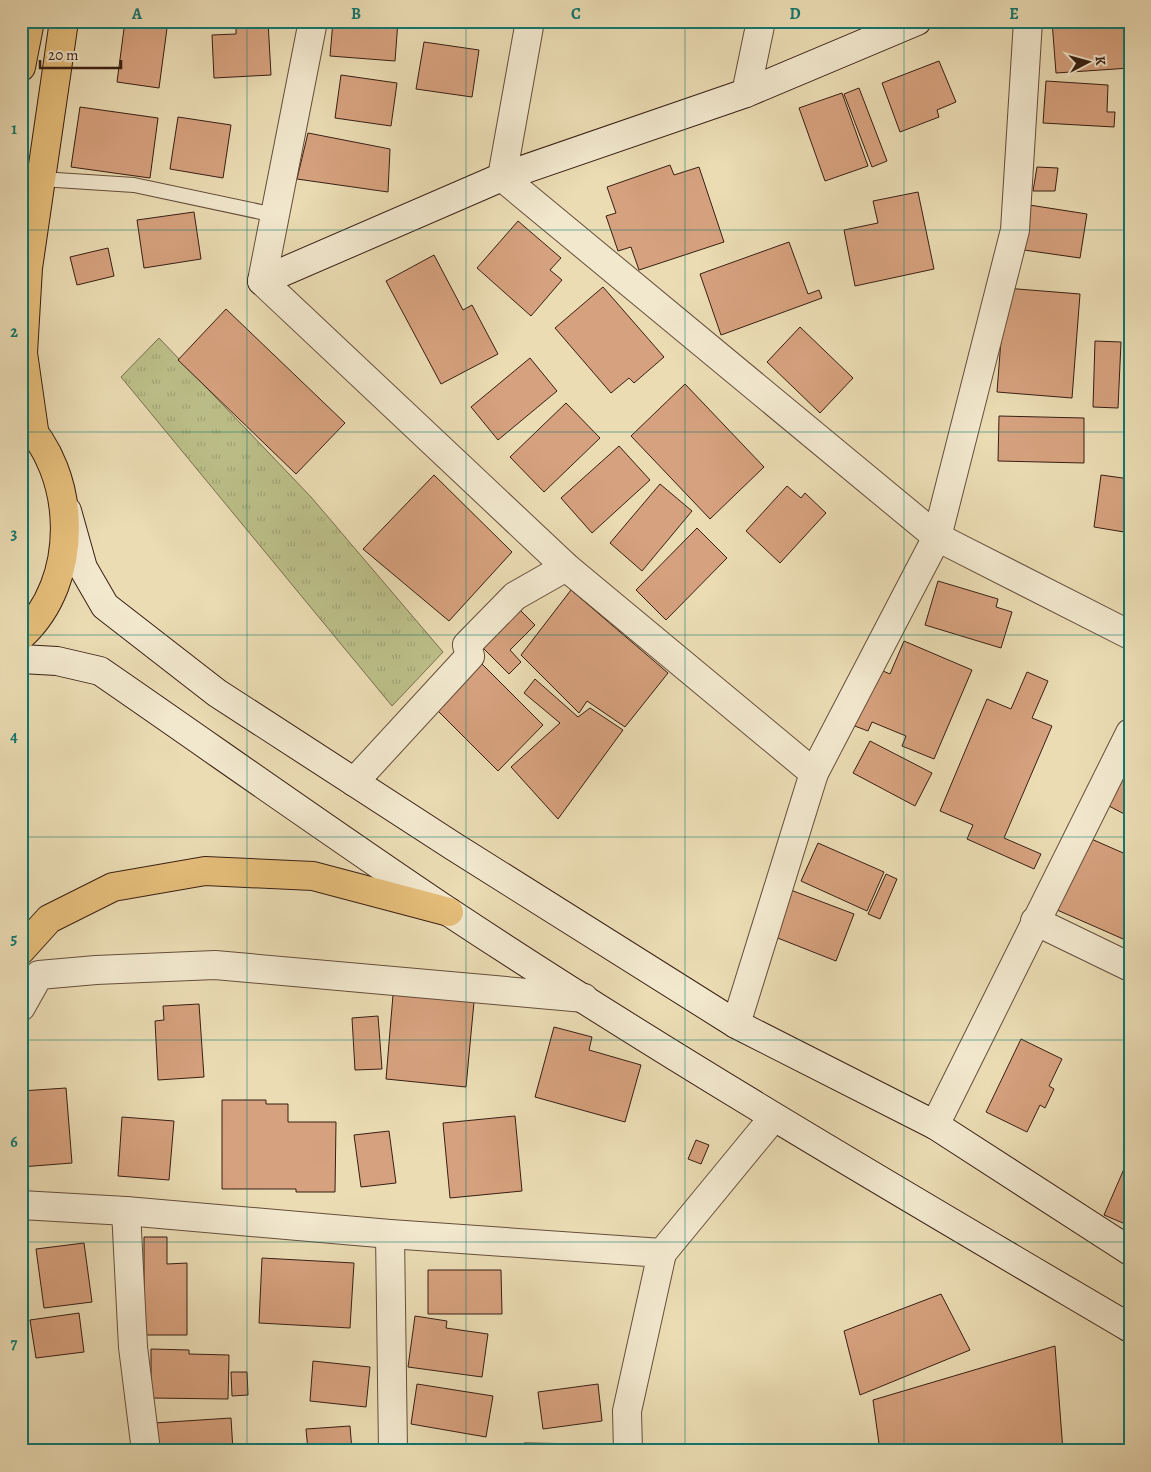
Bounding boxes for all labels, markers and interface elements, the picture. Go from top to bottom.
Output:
text: A [131,3,143,25]
text: B [351,3,361,25]
text: C [571,3,581,25]
text: D [789,3,801,25]
text: E [1009,3,1019,25]
scale bar [40,38,121,70]
north arrow [1064,38,1114,88]
text: 20 m [48,45,79,65]
text: K [1091,55,1110,67]
text: 1 [11,118,17,140]
text: 2 [10,321,18,343]
text: 3 [11,523,18,545]
text: 4 [10,726,18,748]
text: 5 [11,928,18,950]
text: 6 [10,1131,18,1153]
text: 7 [11,1333,18,1355]

